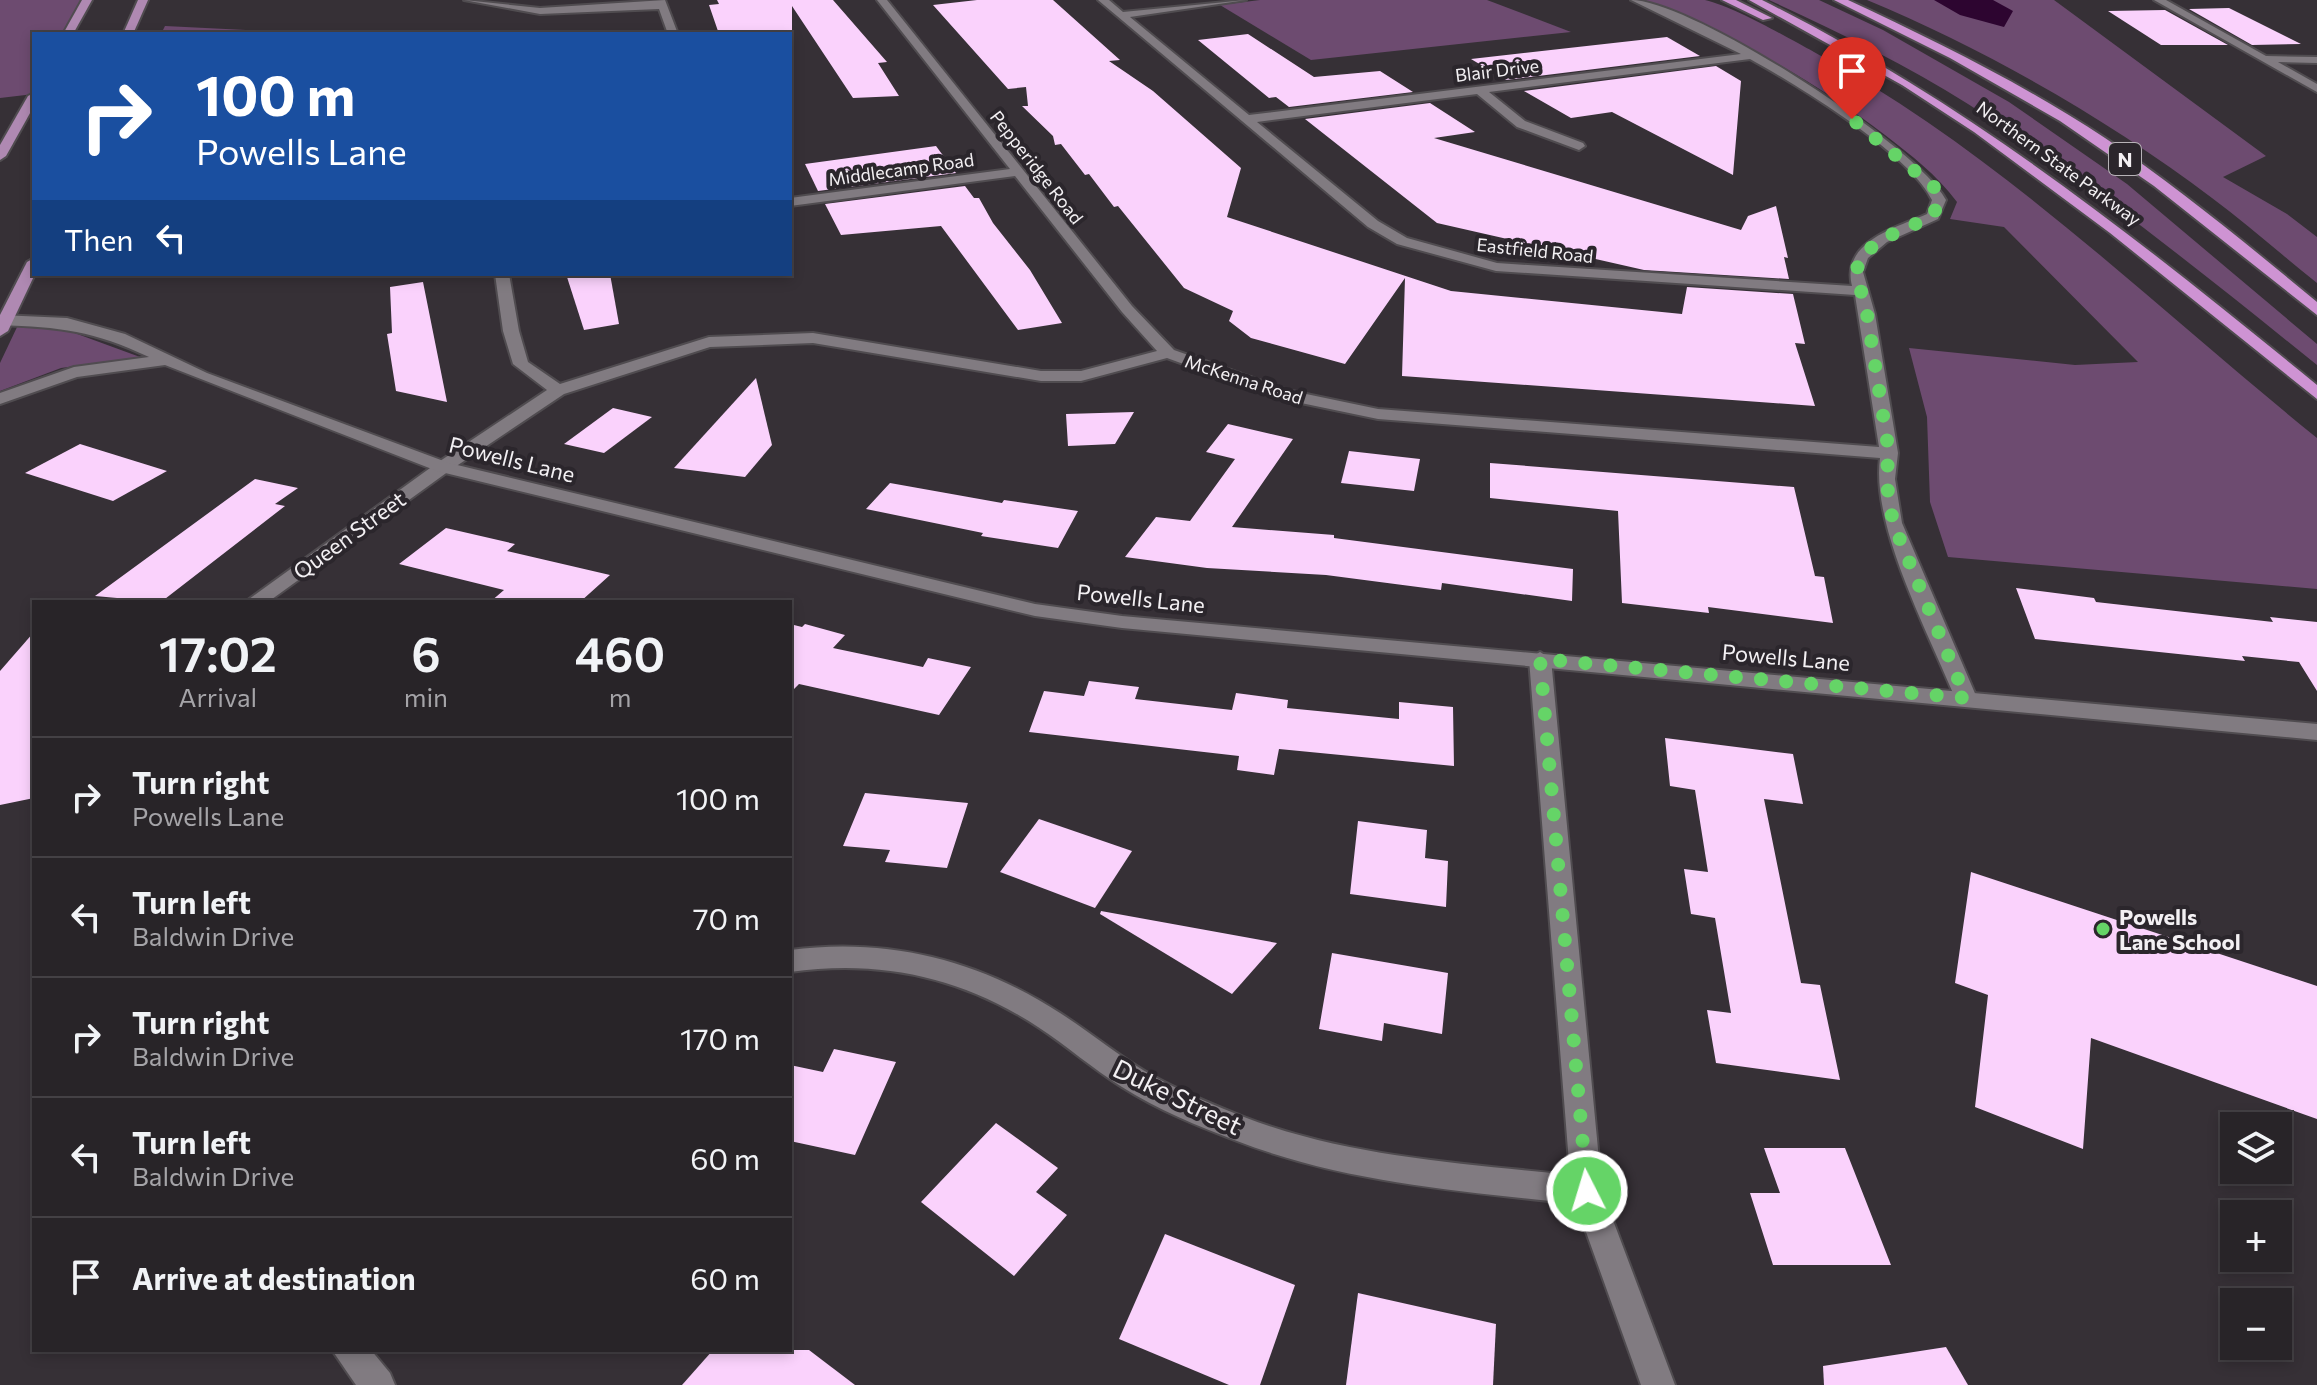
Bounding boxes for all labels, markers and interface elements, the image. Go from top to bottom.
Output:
pin [1818,37,1886,119]
icon: arrive [1830,49,1874,93]
street label: Blair Drive [1454,54,1540,86]
text: 100 m [196,59,355,128]
icon: right [64,64,168,168]
street label: Northern State Parkway [1973,96,2145,230]
street label: Pepperidge Road [986,106,1088,228]
text: Powells Lane [196,128,407,172]
road number: N [2109,143,2141,175]
street label: Middlecamp Road [827,148,975,190]
icon: left [149,216,193,260]
text: Then [64,220,133,257]
street label: Eastfield Road [1476,233,1594,267]
street label: McKenna Road [1182,350,1306,408]
street label: Powells Lane [446,430,578,488]
street label: Queen Street [287,485,411,585]
street label: Powells Lane [1076,578,1206,618]
text: 17:02 [159,623,277,682]
text: 6 [411,623,441,682]
text: 460 [575,623,665,682]
street label: Powells Lane [1721,638,1851,676]
text: Arrival [179,681,257,712]
text: min [404,681,448,712]
text: m [609,681,631,712]
text: Turn right [132,763,269,800]
icon: right [64,775,108,819]
text: 100 m [676,779,760,816]
text: Powells Lane [132,800,284,831]
text: Turn left [132,883,251,920]
icon: left [64,895,108,939]
text: 70 m [693,899,760,936]
place label: Powells Lane School [2119,903,2241,955]
text: Baldwin Drive [132,920,294,951]
marker: Powells Lane School [2094,920,2112,938]
text: Turn right [132,1003,269,1040]
icon: right [64,1015,108,1059]
text: 170 m [680,1019,760,1056]
text: Baldwin Drive [132,1040,294,1071]
street label: Duke Street [1109,1052,1247,1140]
map controls [2220,1112,2292,1360]
button: layers [2220,1112,2292,1184]
text: Turn left [132,1123,251,1160]
icon: left [64,1135,108,1179]
text: 60 m [690,1139,760,1176]
position arrow [1545,1149,1629,1233]
text: Baldwin Drive [132,1160,294,1191]
button: + [2220,1200,2292,1272]
icon: arrive [64,1255,108,1299]
text: Arrive at destination [132,1259,416,1296]
text: 60 m [690,1259,760,1296]
button: − [2220,1288,2292,1360]

